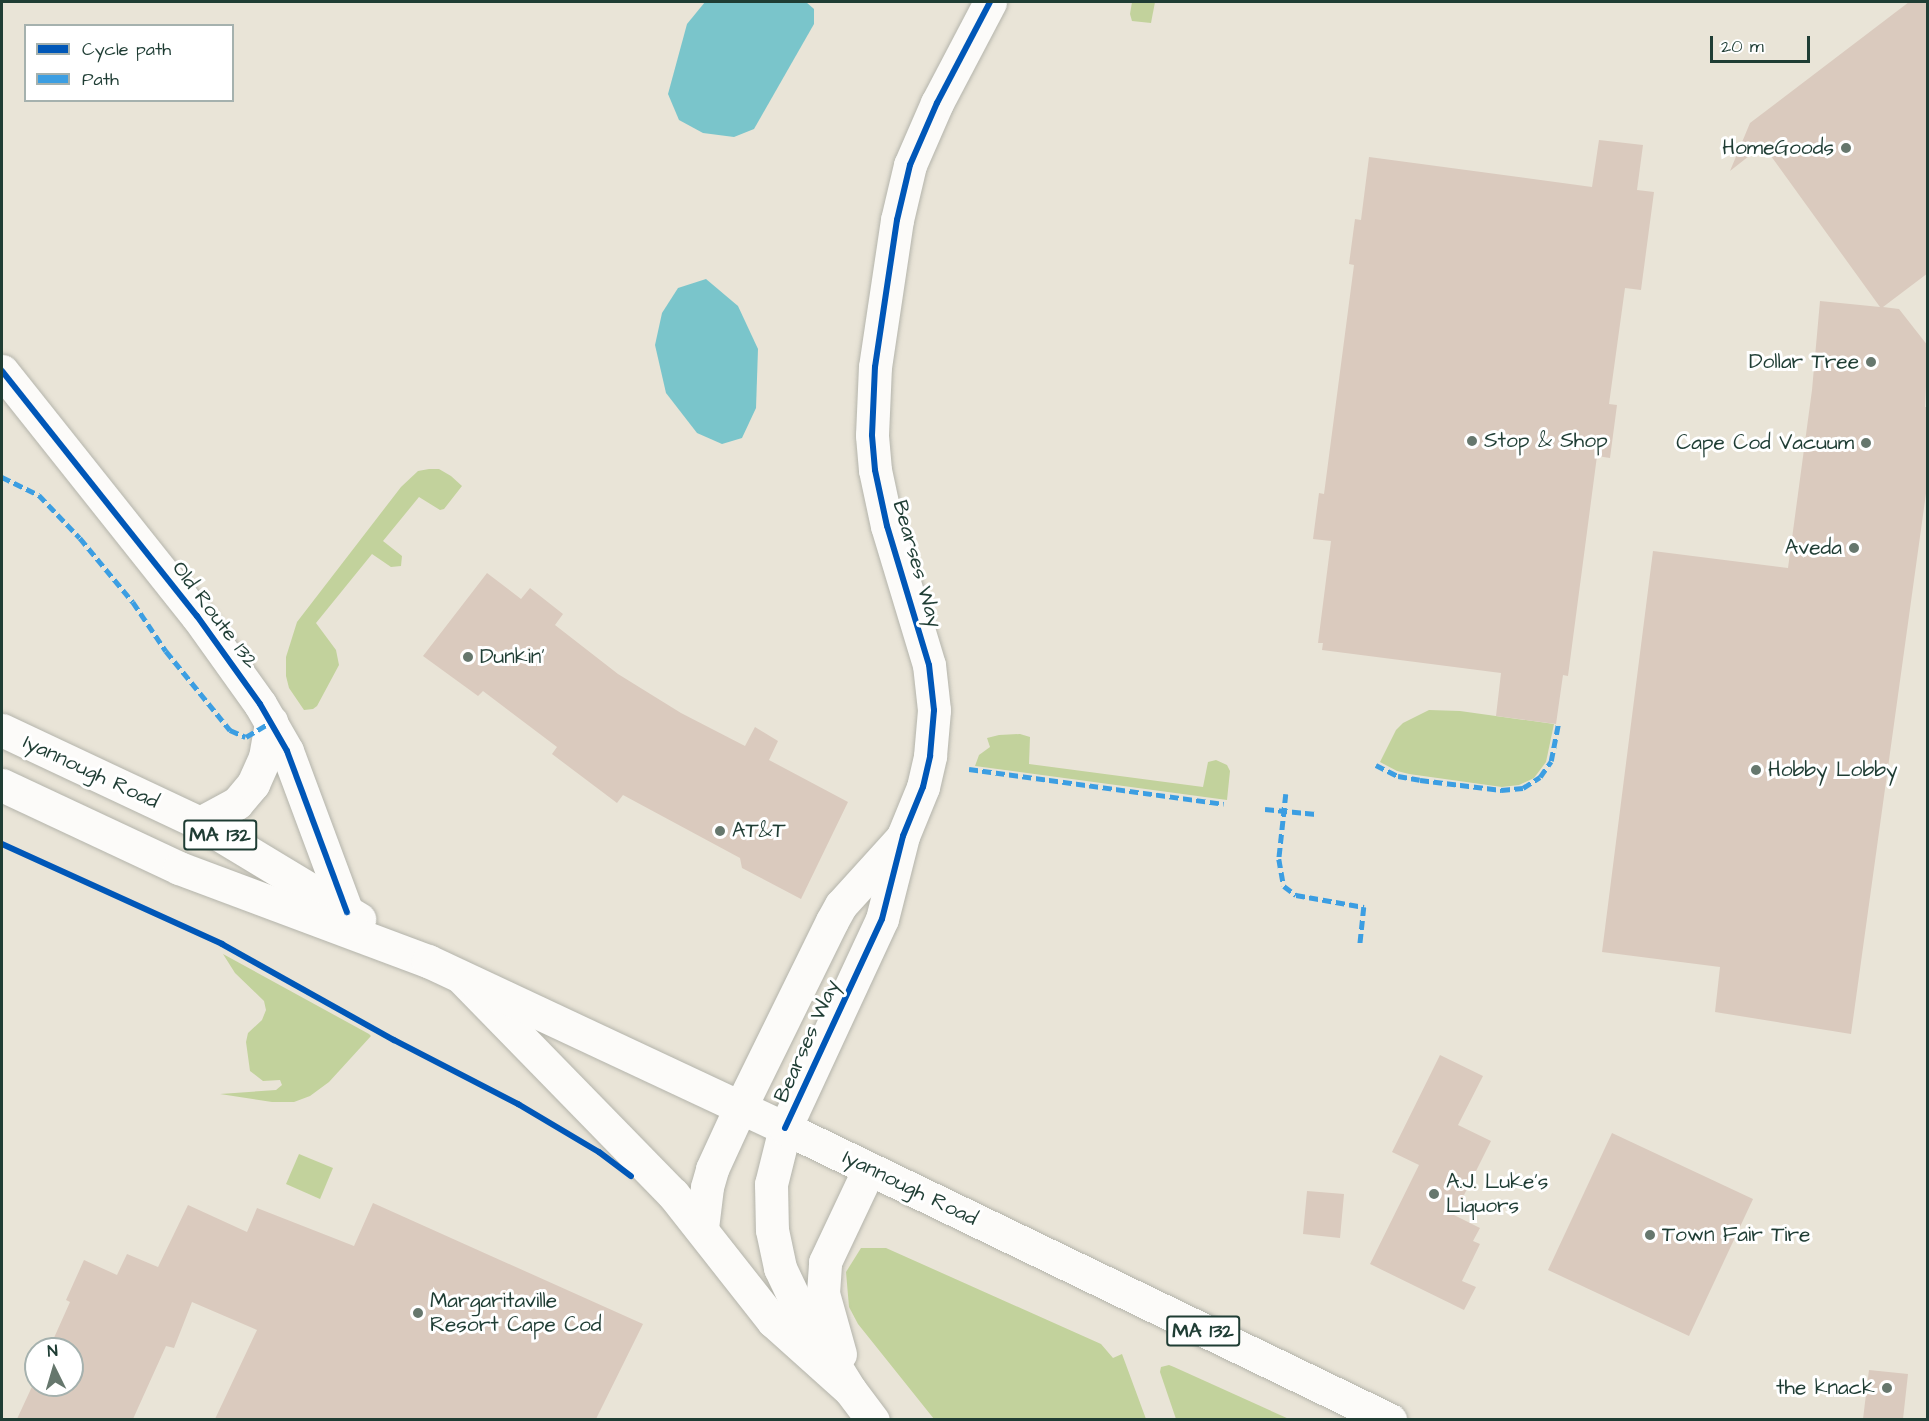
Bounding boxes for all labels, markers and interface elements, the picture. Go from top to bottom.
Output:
legend [24,24,234,102]
scale bar [1713,24,1814,62]
text: 20 m [1721,34,1764,59]
text: Cycle path [82,37,171,62]
text: Path [82,67,119,92]
place label: HomeGoods [1722,135,1834,161]
marker: HomeGoods [1839,141,1853,155]
place label: Dollar Tree [1749,349,1859,375]
marker: Dollar Tree [1864,355,1878,369]
place label: Stop & Shop [1484,428,1608,454]
place label: Cape Cod Vacuum [1676,430,1854,456]
marker: Stop & Shop [1465,434,1479,448]
marker: Cape Cod Vacuum [1859,436,1873,450]
street label: Bearses Way [887,497,947,631]
place label: Aveda [1785,535,1842,561]
marker: Aveda [1847,541,1861,555]
street label: Old Route 132 [167,556,263,674]
place label: Dunkin' [480,644,545,670]
marker: Dunkin' [461,650,475,664]
street label: Iyannough Road [19,730,163,814]
place label: Hobby Lobby [1768,757,1898,783]
marker: Hobby Lobby [1749,763,1763,777]
road number: MA 132 [182,818,258,852]
place label: AT&T [732,818,786,844]
marker: AT&T [713,824,727,838]
street label: Bearses Way [769,976,845,1106]
street label: Iyannough Road [839,1145,981,1231]
place label: A.J. Luke's Liquors [1446,1169,1548,1219]
marker: A.J. Luke's Liquors [1427,1187,1441,1201]
place label: Town Fair Tire [1662,1222,1810,1248]
marker: Town Fair Tire [1643,1228,1657,1242]
place label: Margaritaville Resort Cape Cod [430,1288,602,1338]
marker: Margaritaville Resort Cape Cod [411,1306,425,1320]
road number: MA 132 [1166,1314,1240,1348]
north arrow [24,1337,84,1397]
text: N [47,1340,59,1362]
place label: the knack [1776,1375,1875,1401]
marker: the knack [1880,1381,1894,1395]

